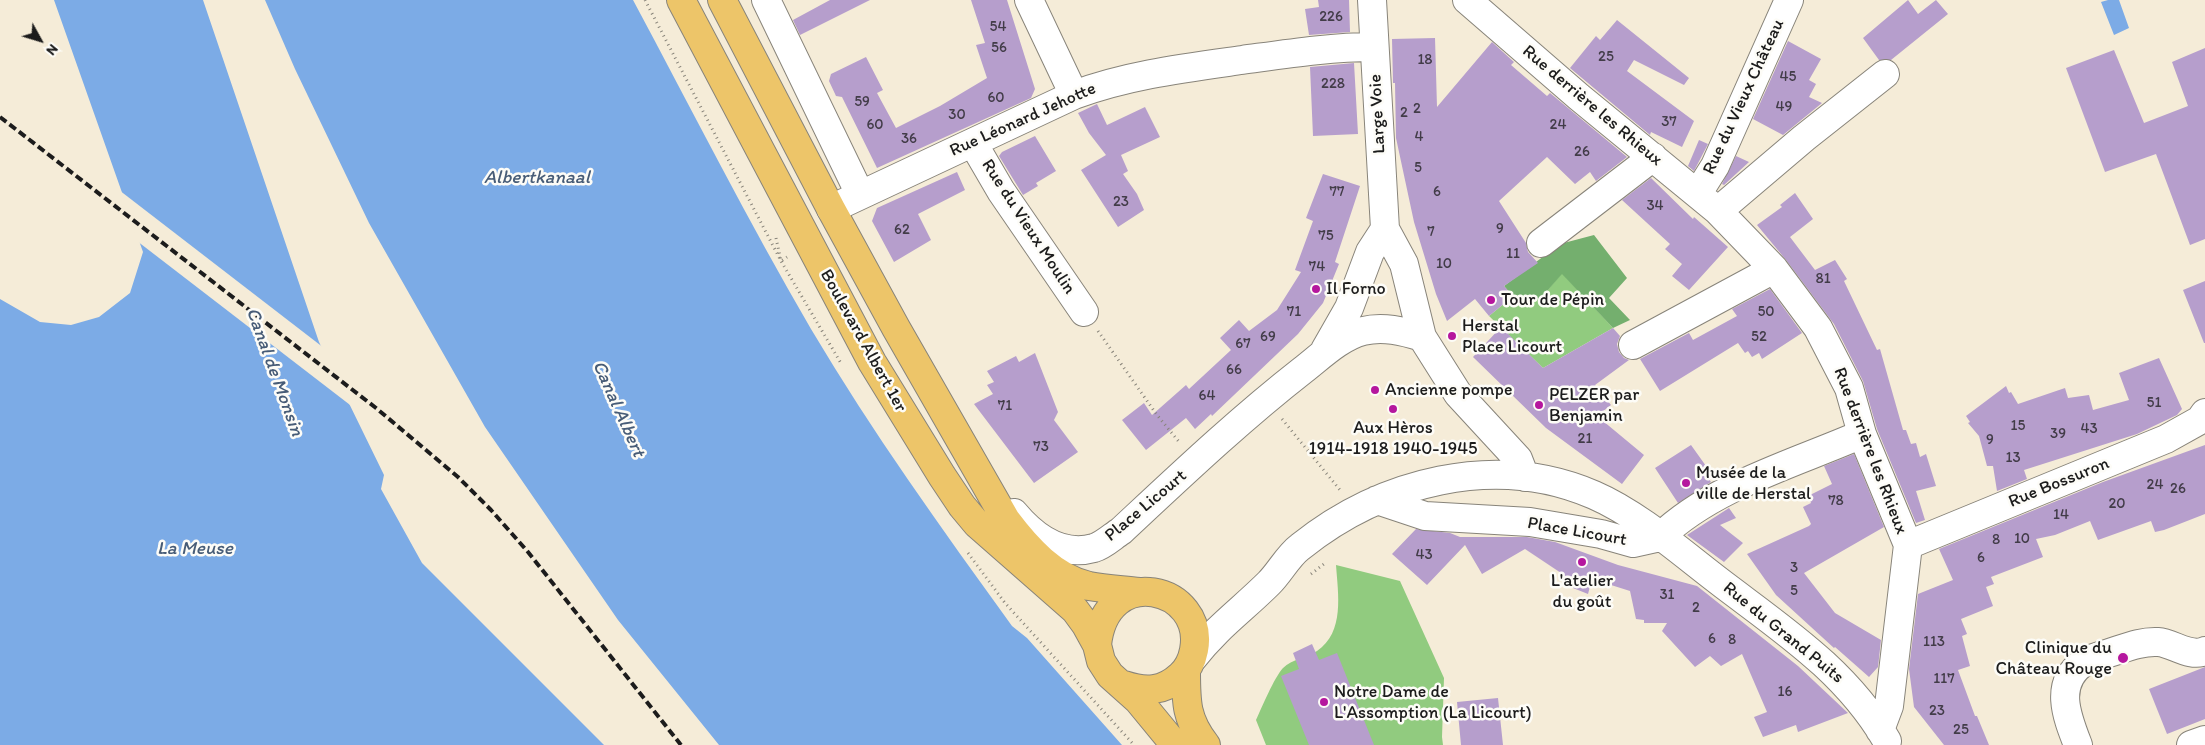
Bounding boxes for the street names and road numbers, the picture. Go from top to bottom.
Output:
street label: Rue du Vieux Château [1699,16,1789,178]
street label: Rue derrière les Rhieux [1517,41,1667,171]
street label: Large Voie [1365,74,1391,154]
street label: Rue Léonard Jehotte [947,78,1099,162]
street label: Rue du Vieux Moulin [976,155,1080,299]
street label: Boulevard Albert 1er [815,266,911,416]
street label: Rue derrière les Rhieux [1828,365,1912,537]
street label: Rue Bossuron [2006,453,2112,513]
street label: Place Licourt [1101,465,1191,547]
street label: Place Licourt [1526,513,1628,551]
street label: Rue du Grand Puits [1718,578,1848,688]

